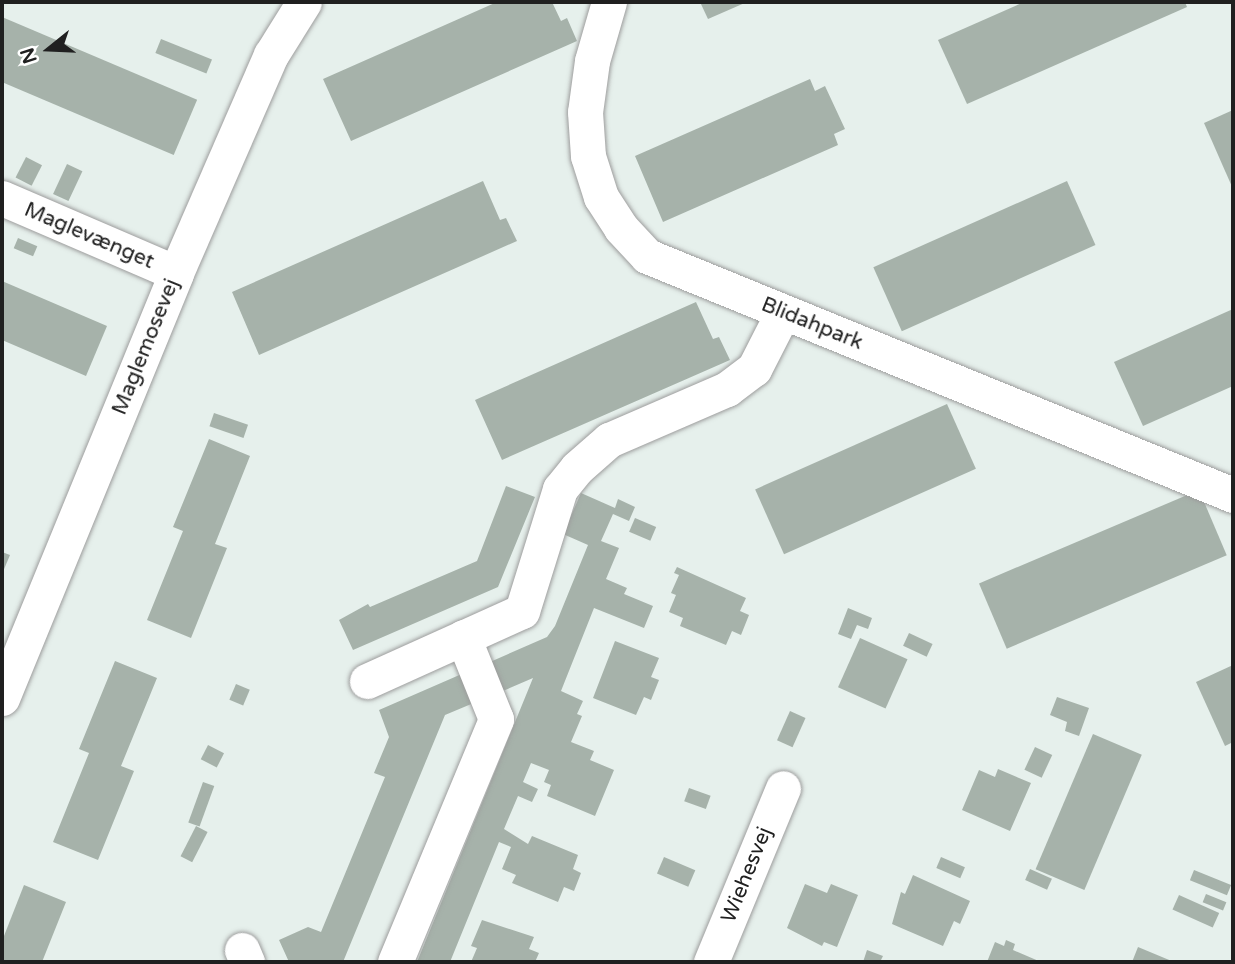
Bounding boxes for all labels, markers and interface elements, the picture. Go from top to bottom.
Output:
north arrow [14,14,84,84]
text: N [16,45,42,66]
street label: Maglevænget [20,197,158,275]
street label: Maglemosevej [107,275,185,419]
street label: Blidahpark [758,292,866,356]
street label: Wiehesvej [716,823,778,927]

